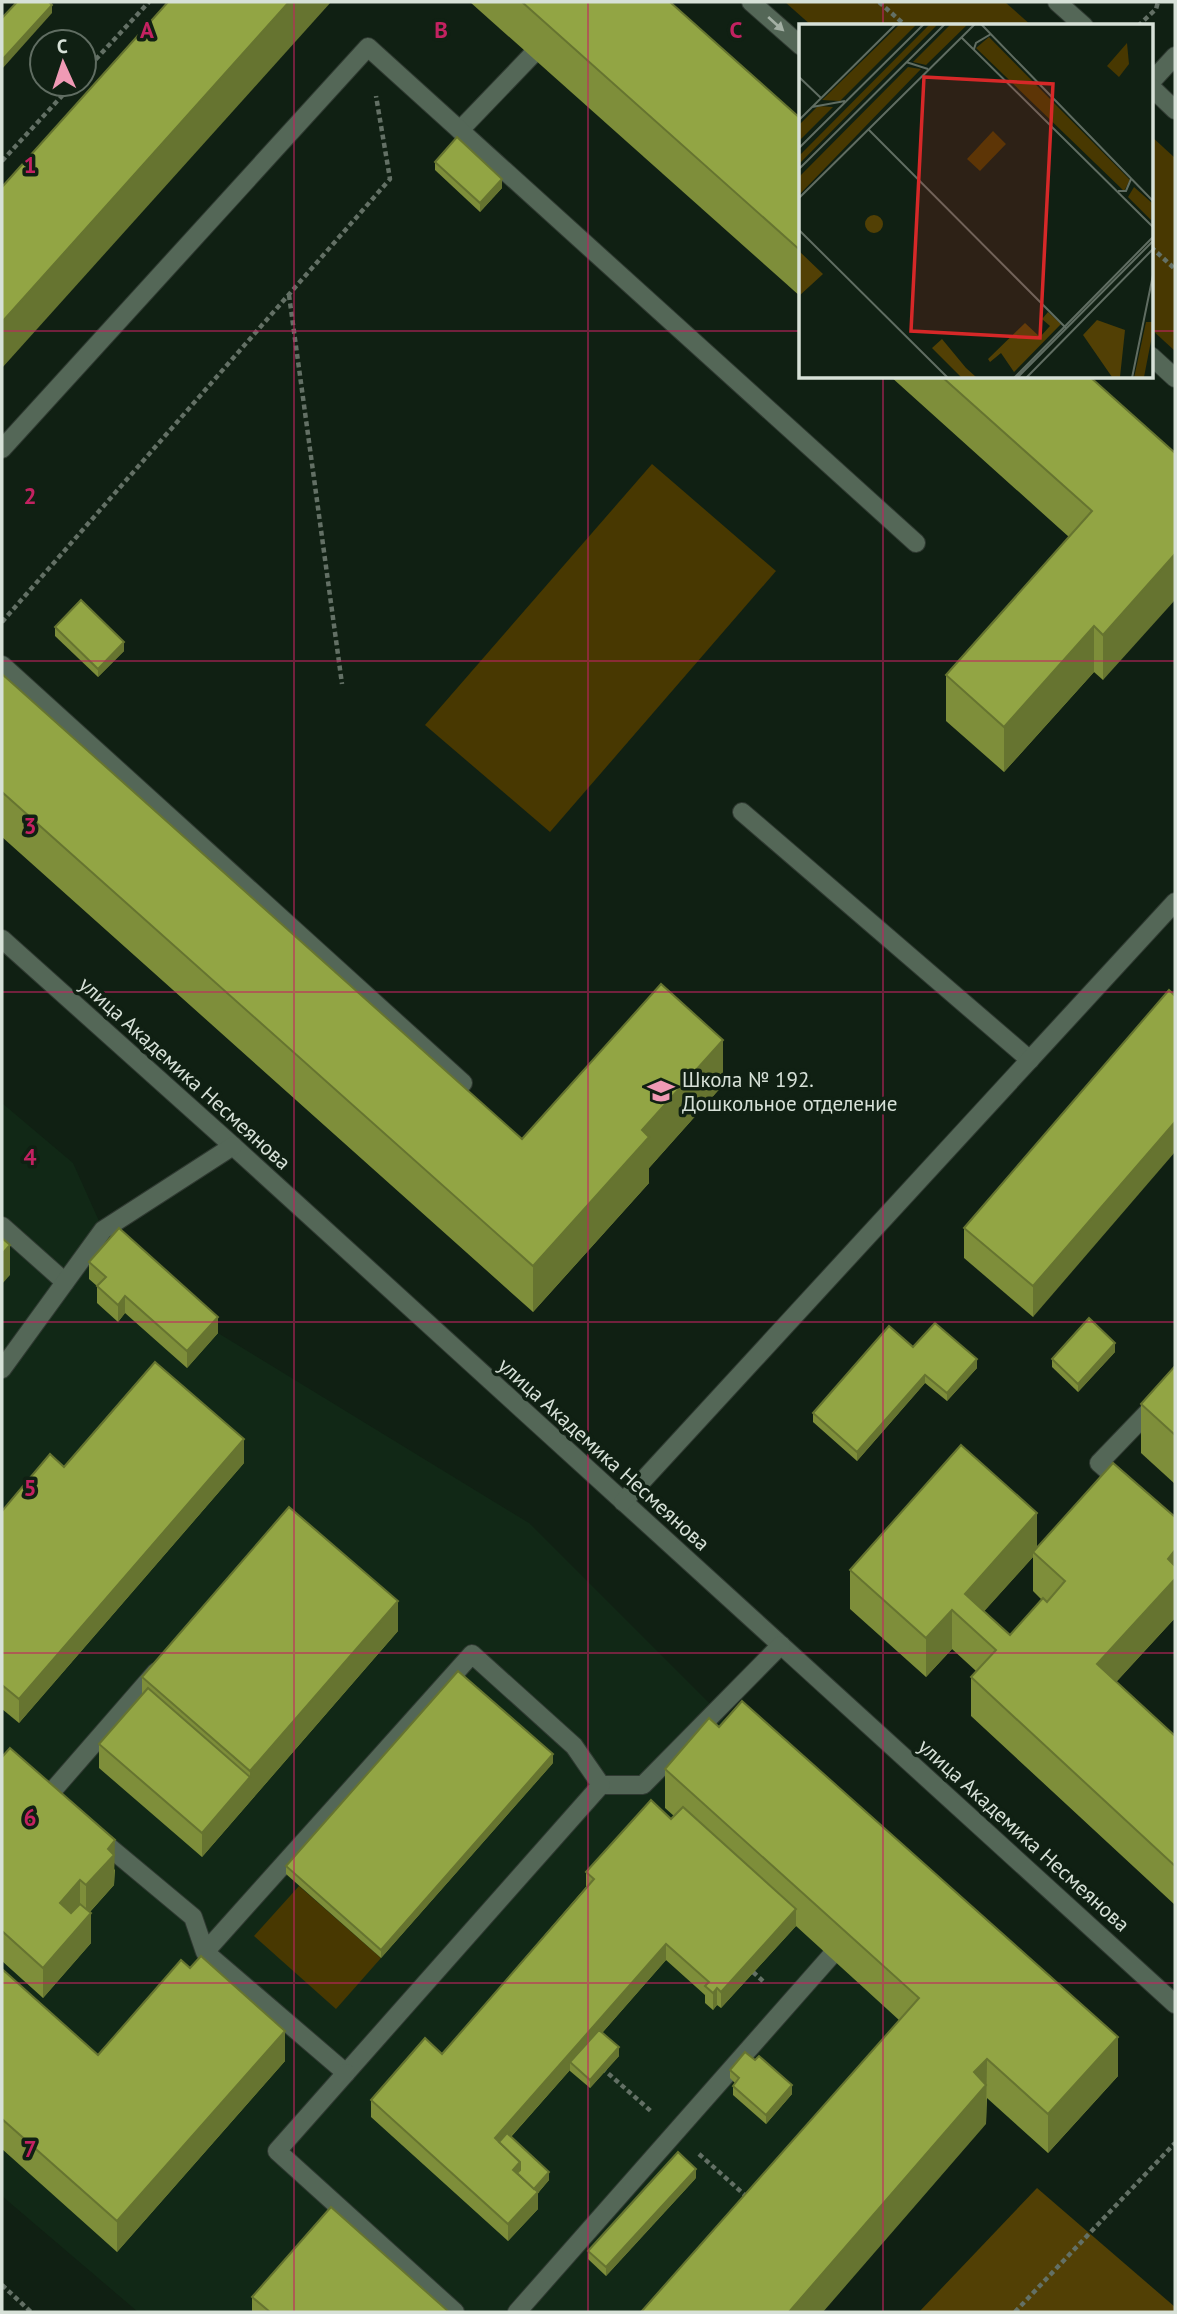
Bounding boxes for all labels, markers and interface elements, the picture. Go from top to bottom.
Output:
text: A [140,15,154,44]
text: B [434,15,448,44]
text: C [730,15,743,44]
one-way arrow [767,16,785,32]
inset map [799,24,1152,378]
north arrow [28,28,98,98]
text: С [56,34,68,58]
text: 1 [23,150,37,179]
text: 2 [23,481,37,510]
text: 3 [23,811,37,840]
street label: улица Академика Несмеянова [73,971,297,1175]
place label: Школа № 192. Дошкольное отделение [682,1066,898,1117]
school or university icon: Школа № 192. Дошкольное отделение [646,1076,676,1106]
text: 4 [23,1142,37,1171]
street label: улица Академика Несмеянова [492,1352,716,1556]
text: 5 [23,1473,37,1502]
street label: улица Академика Несмеянова [912,1733,1136,1937]
text: 6 [23,1803,37,1832]
text: 7 [23,2134,37,2163]

